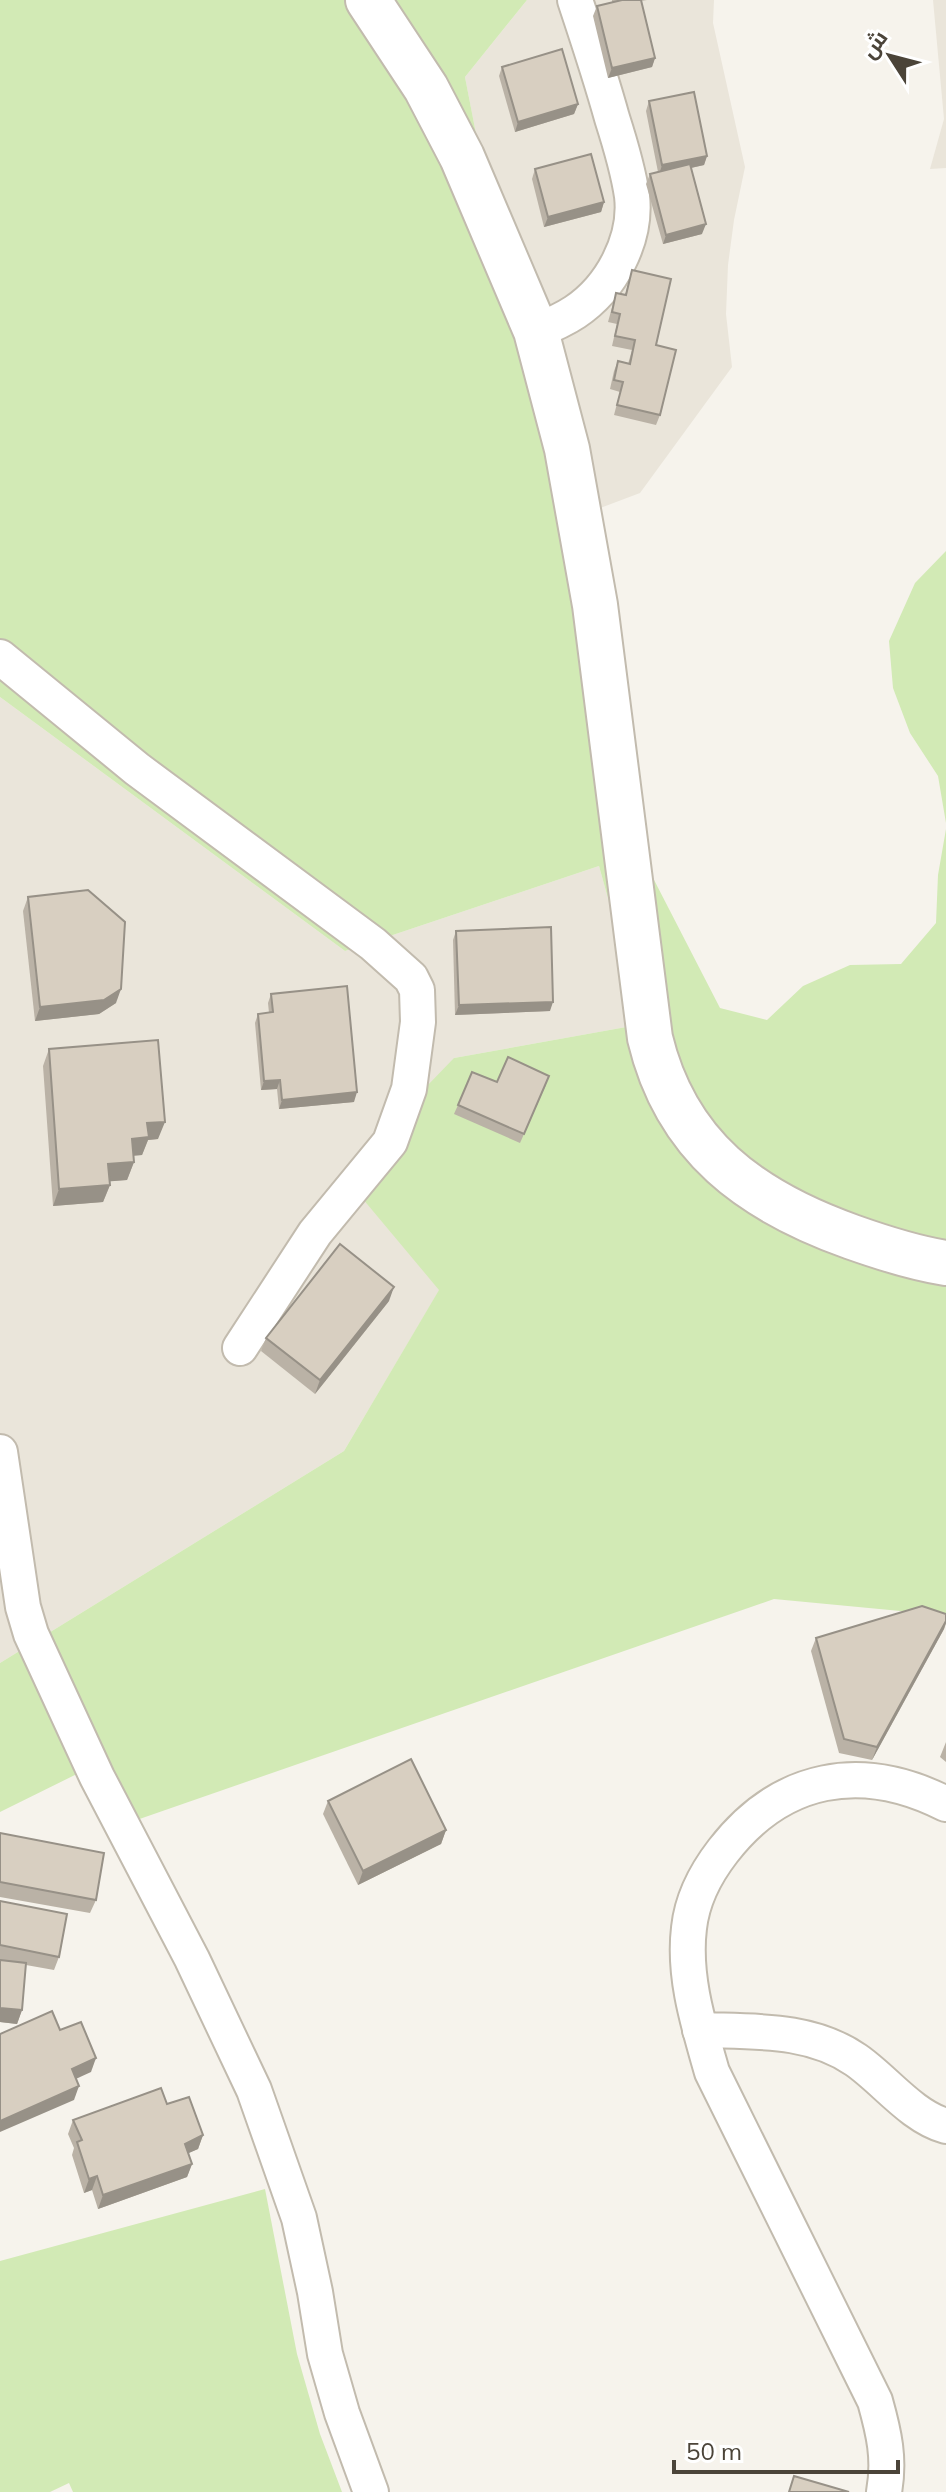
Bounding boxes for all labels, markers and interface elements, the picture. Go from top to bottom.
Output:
north arrow [850,16,930,96]
text: ش [854,25,893,64]
scale bar [674,2424,898,2474]
text: 50 m [686,2436,742,2466]

